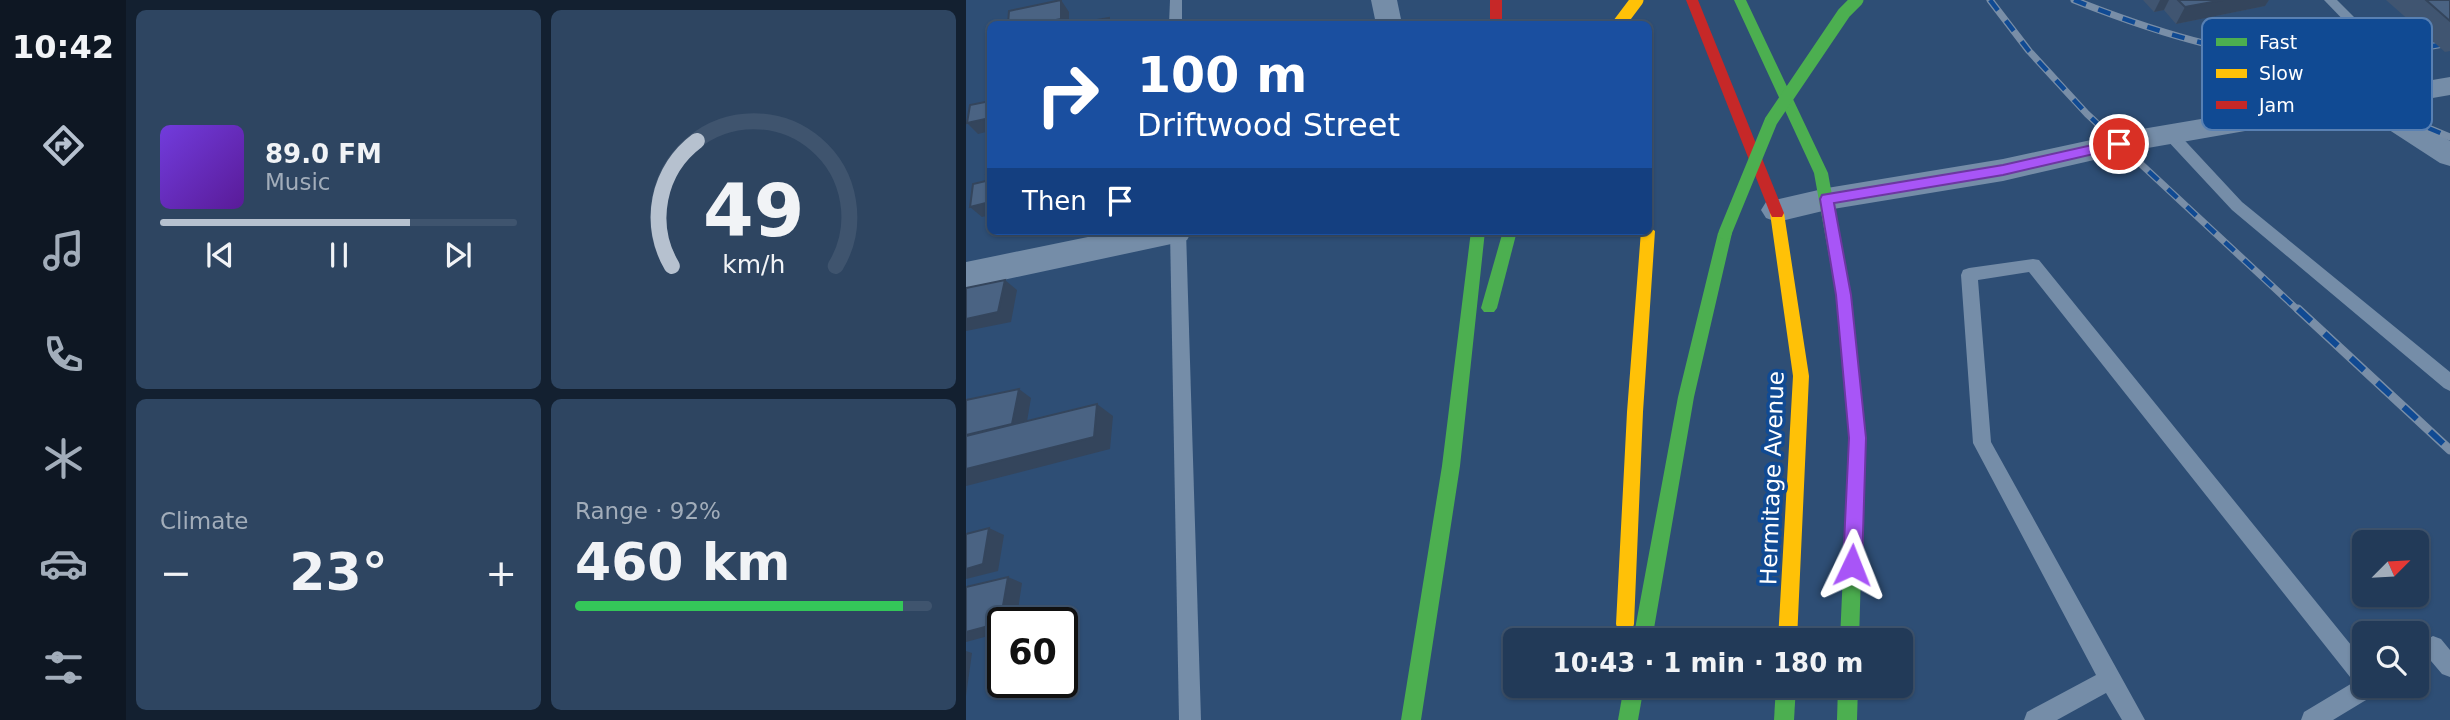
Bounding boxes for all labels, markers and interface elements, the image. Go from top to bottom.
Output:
legend [2202,18,2432,130]
text: 10:42 [12,28,114,66]
text: Fast [2259,31,2297,53]
text: 100 m [1137,47,1307,104]
icon: right [1022,49,1113,140]
text: Slow [2259,62,2304,84]
text: Jam [2258,94,2295,116]
text: Driftwood Street [1137,106,1400,144]
pin [2089,114,2149,174]
icon: directions [39,121,88,170]
icon: arrive [2100,125,2138,163]
text: 89.0 FM [265,139,382,169]
text: 49 [703,168,804,253]
text: Music [265,169,330,195]
icon: arrive [1101,182,1139,220]
text: Then [1022,186,1087,216]
icon: music [39,226,88,275]
icon: previous [201,236,239,274]
icon: pause [320,236,358,274]
icon: next [439,236,477,274]
text: km/h [722,250,785,279]
icon: phone [39,330,88,379]
street label: Hermitage Avenue [1755,371,1789,585]
icon: climate [39,434,88,483]
text: Range · 92% [575,498,721,524]
text: Climate [160,508,249,534]
position arrow [1815,528,1889,602]
north arrow [2352,530,2429,607]
map controls [2352,530,2429,698]
text: 460 km [575,532,790,592]
icon: car [39,539,88,588]
text: 23° [289,542,388,602]
text: − [160,551,192,595]
text: + [485,551,517,595]
speed limit sign: 60 [987,607,1078,698]
button: search [2352,621,2429,698]
icon: filters [39,643,88,692]
text: 10:43 · 1 min · 180 m [1553,648,1863,678]

